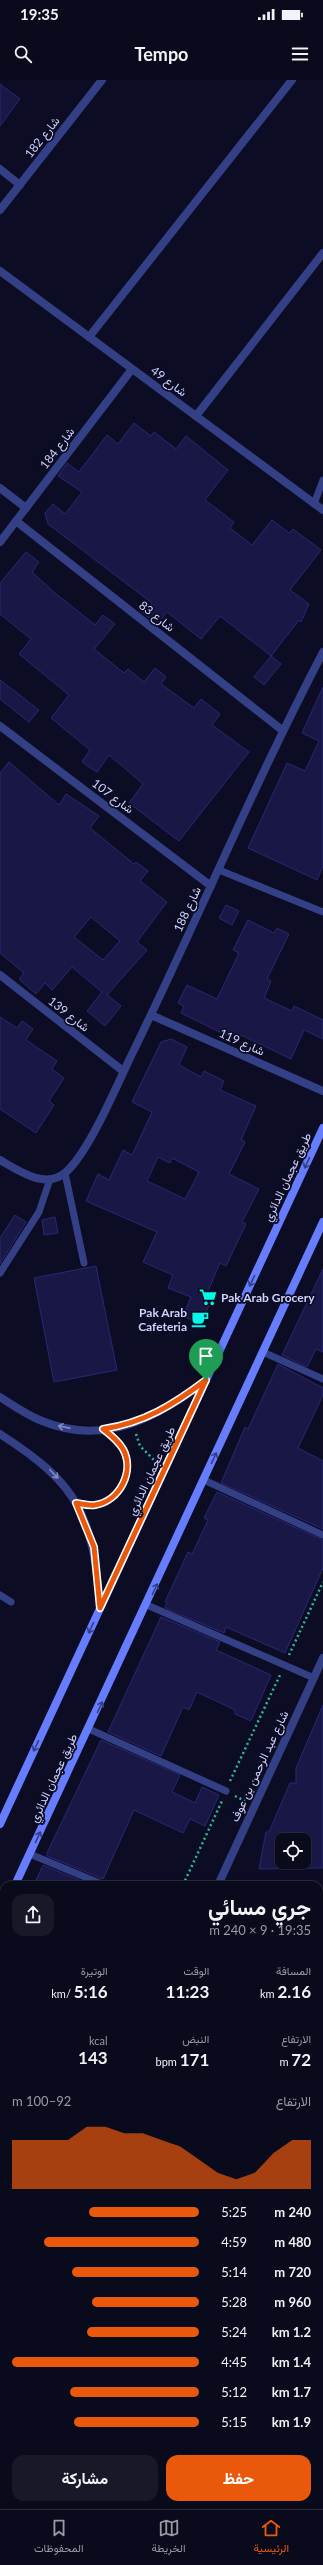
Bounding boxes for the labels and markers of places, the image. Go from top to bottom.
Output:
supermarket icon: Pak Arab Grocery [198,1287,218,1307]
place label: Pak Arab Grocery [221,1290,315,1305]
place label: Pak Arab Cafeteria [138,1305,187,1334]
cafe icon: Pak Arab Cafeteria [190,1309,210,1329]
pin [189,1339,223,1380]

